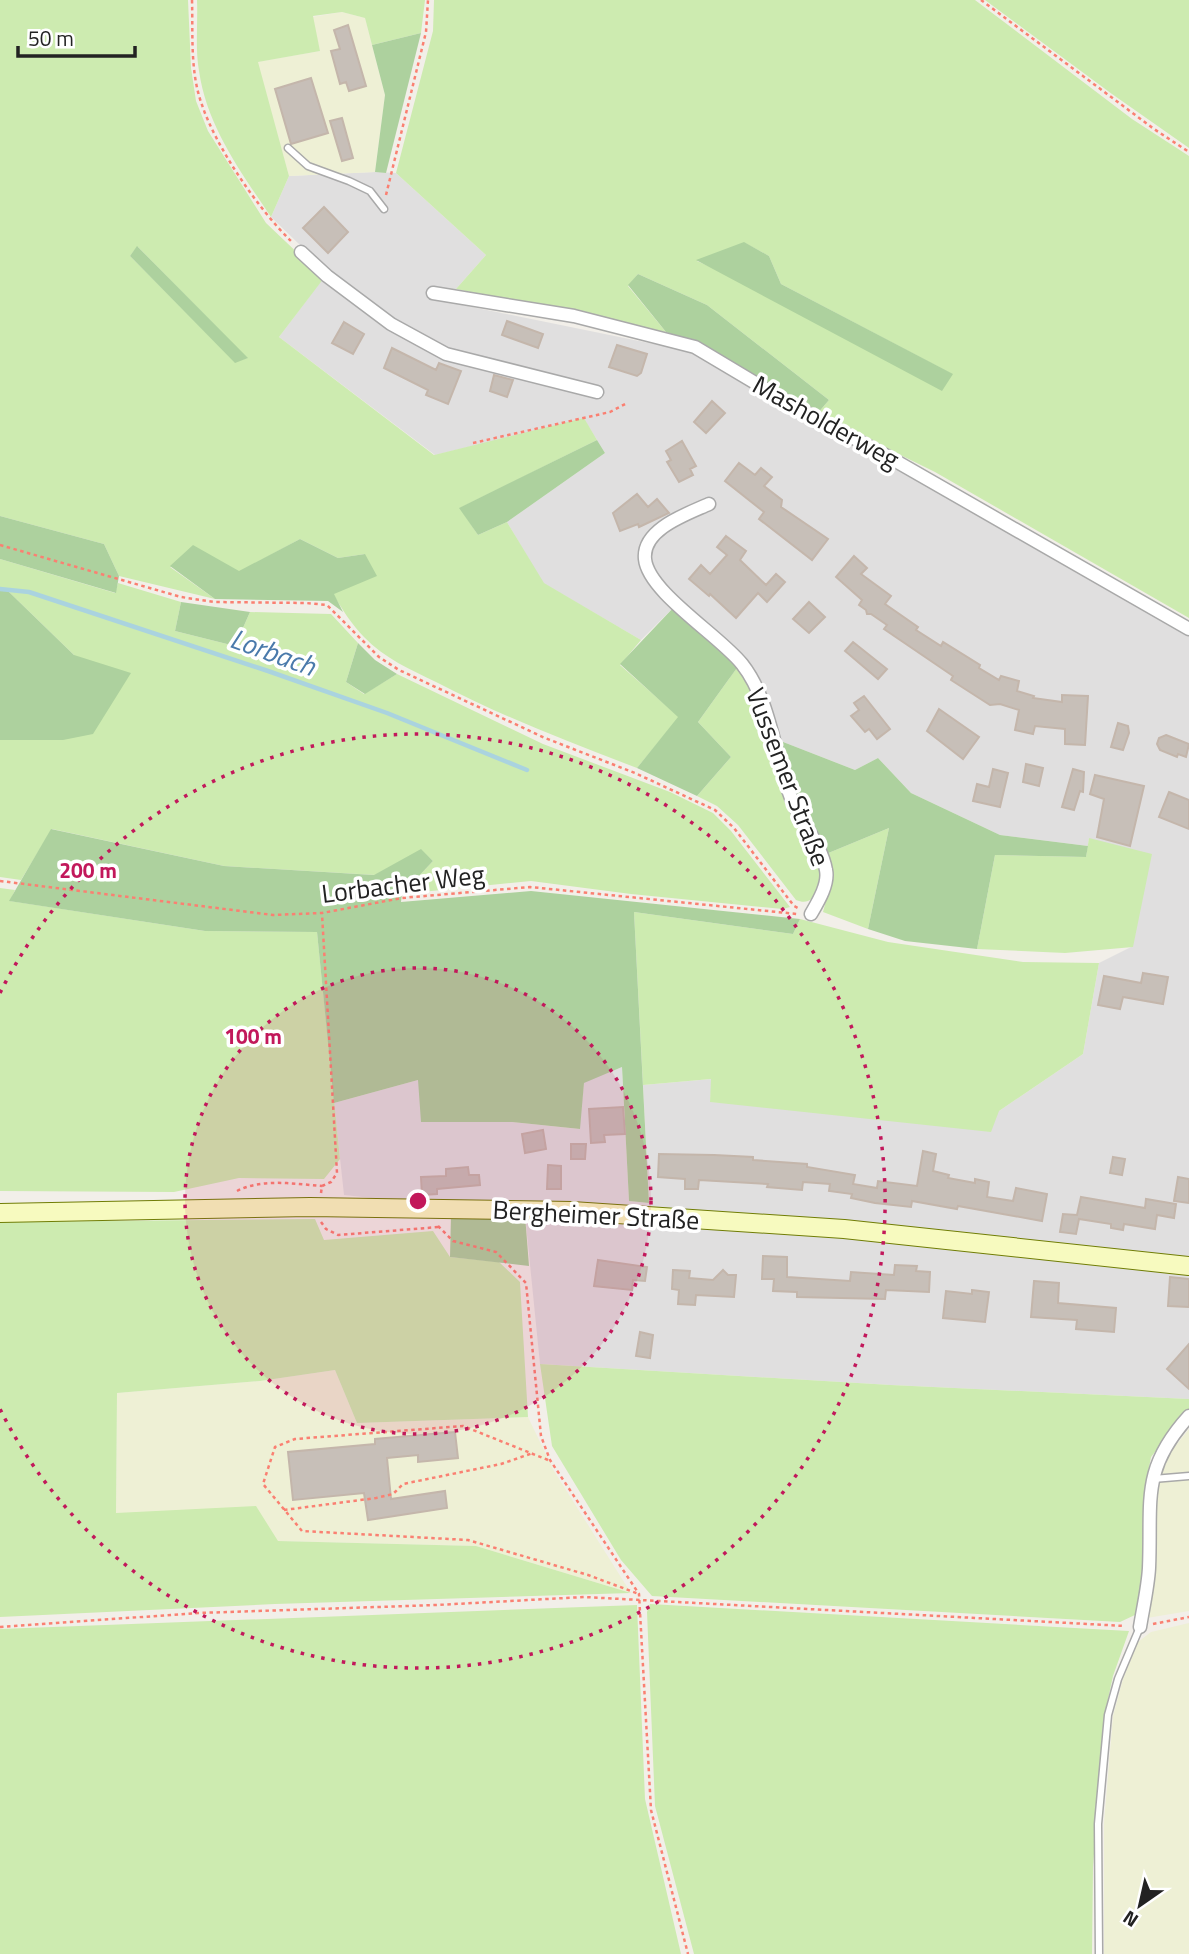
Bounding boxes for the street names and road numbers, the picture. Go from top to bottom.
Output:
street label: Masholderweg [746,365,907,478]
street label: Vussemer Straße [737,682,840,872]
street label: Lorbacher Weg [319,854,487,913]
street label: Bergheimer Straße [492,1190,700,1239]

